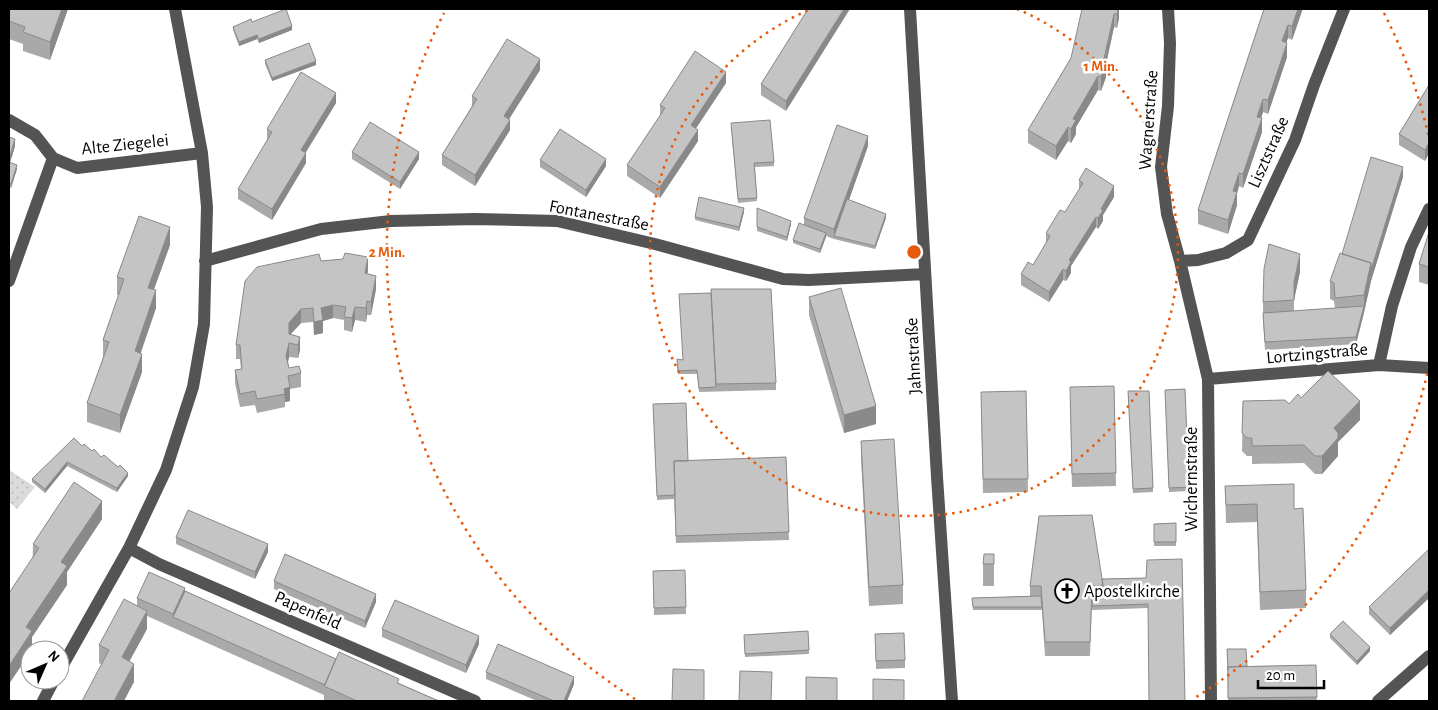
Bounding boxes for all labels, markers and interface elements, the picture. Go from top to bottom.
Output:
text: 1 Min. [1084,59,1118,74]
street label: Wagnerstraße [1137,69,1161,171]
street label: Lisztstraße [1245,114,1293,191]
street label: Alte Ziegelei [81,131,170,159]
street label: Fontanestraße [547,197,650,234]
centre of rings [905,243,923,261]
text: 2 Min. [369,245,405,260]
street label: Jahnstraße [903,317,925,395]
street label: Lortzingstraße [1266,341,1369,367]
street label: Wichernstraße [1183,427,1201,531]
church icon: Apostelkirche [1054,578,1080,604]
place label: Apostelkirche [1084,583,1180,601]
street label: Papenfeld [272,588,344,634]
north arrow [20,640,70,690]
text: N [45,648,62,665]
scale bar [1258,658,1324,690]
text: 20 m [1266,668,1295,683]

